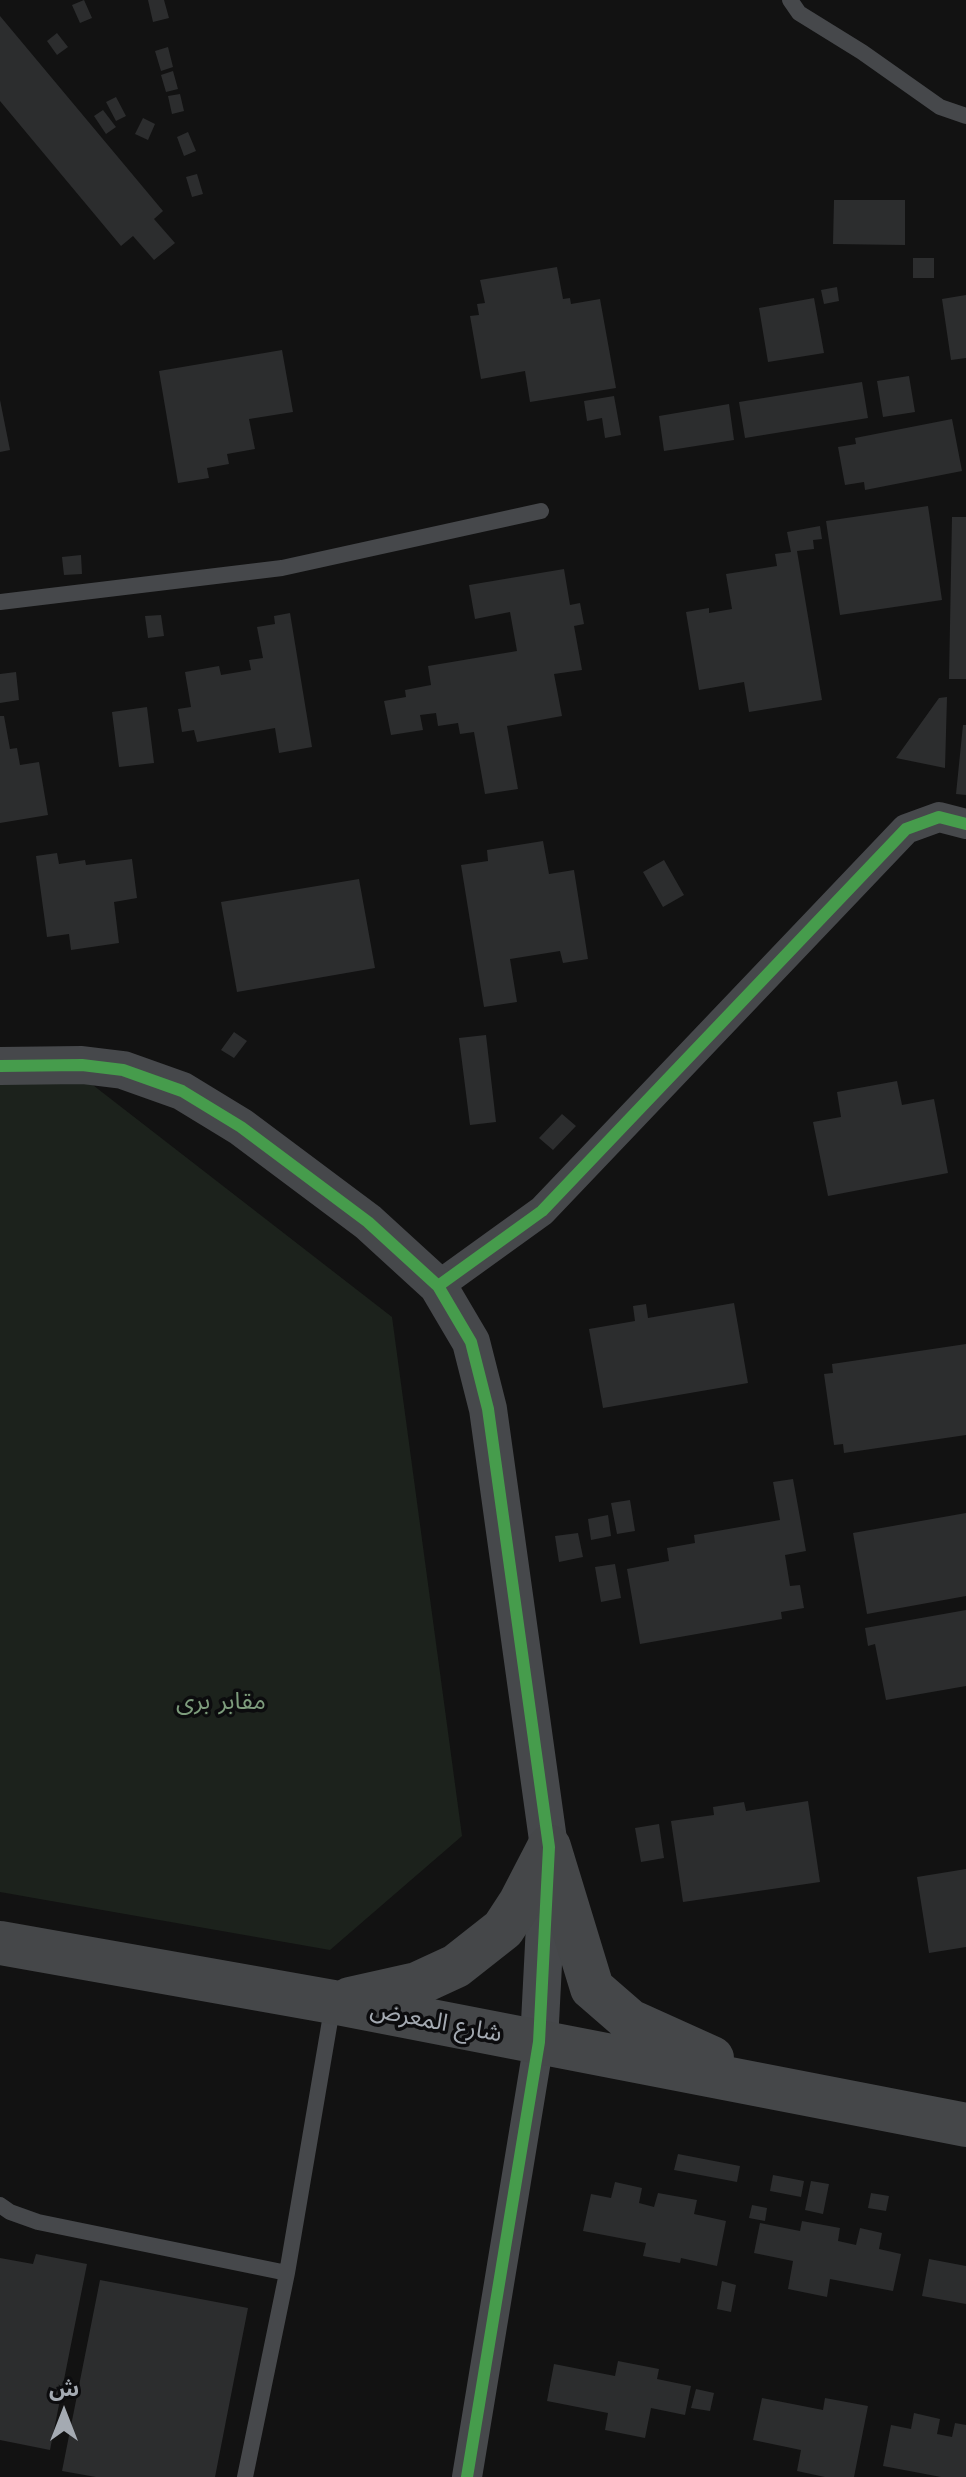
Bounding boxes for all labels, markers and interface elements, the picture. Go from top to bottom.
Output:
park label: مقابر برى [176,1688,266,1716]
street label: شارع المعرض [368,1995,504,2049]
north arrow [24,2373,104,2453]
text: ش [49,2376,79,2401]

